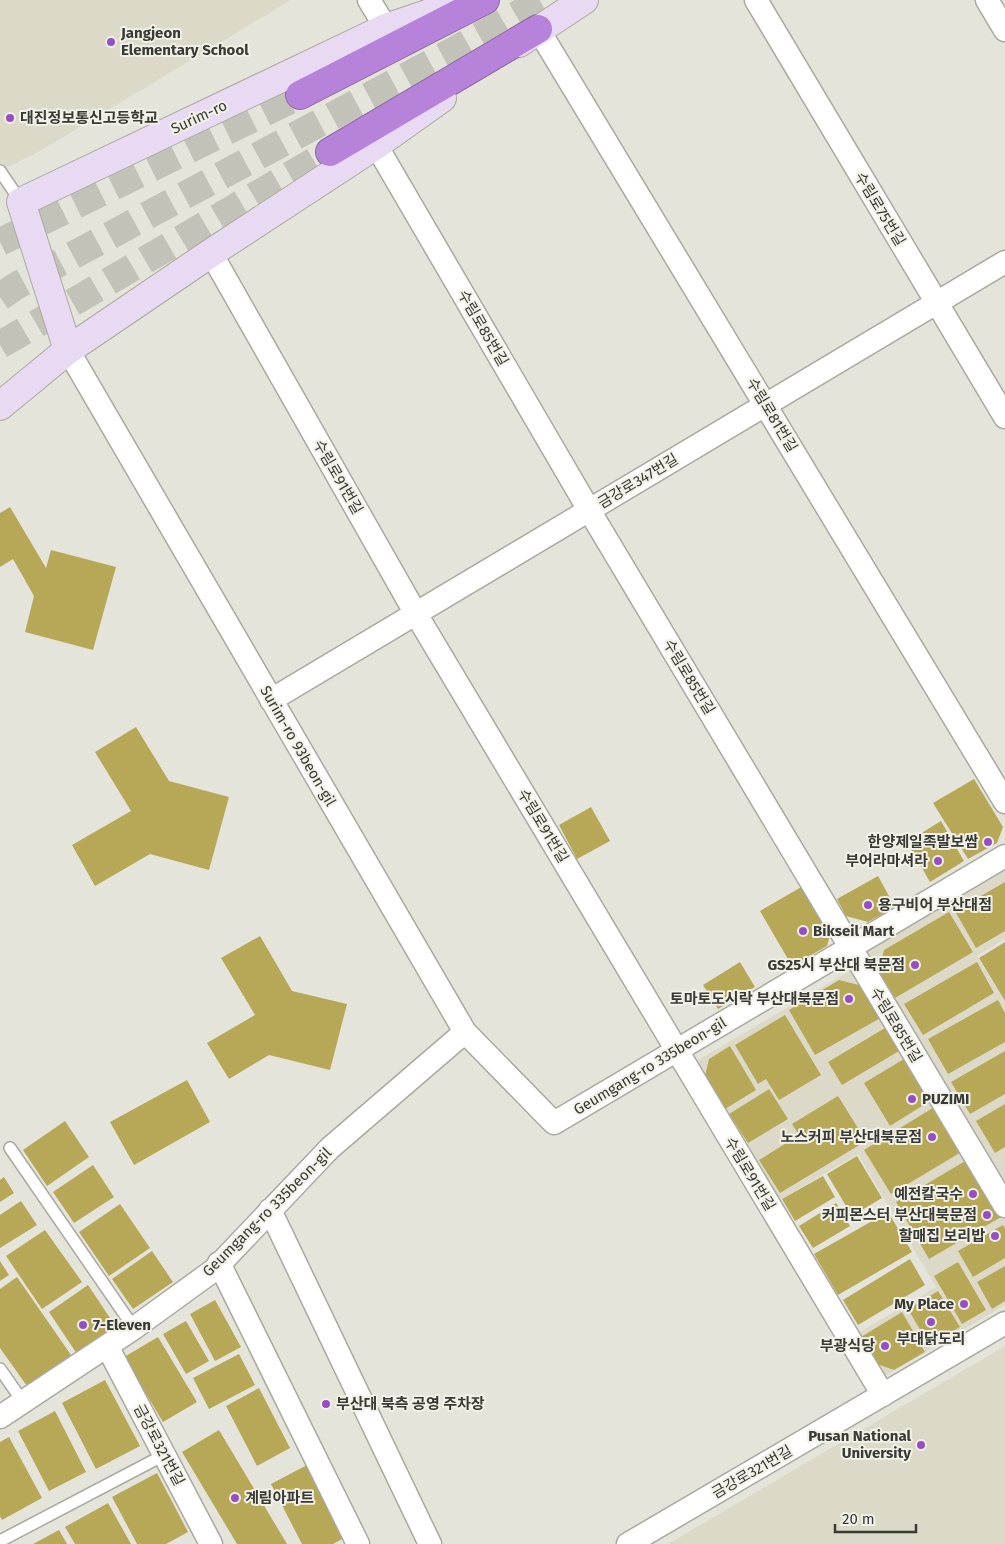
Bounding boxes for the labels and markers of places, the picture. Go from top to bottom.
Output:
place label: Jangjeon Elementary School [120,24,249,59]
marker: Jangjeon Elementary School [105,36,117,48]
place label: 대진정보통신고등학교 [20,109,158,127]
marker: 대진정보통신고등학교 [4,112,16,124]
place label: 한양제일족발보쌈 [868,833,978,851]
marker: 한양제일족발보쌈 [982,836,994,848]
place label: 부어라마셔라 [845,852,928,870]
marker: 부어라마셔라 [932,855,944,867]
place label: 용구비어 부산대점 [878,896,992,914]
marker: 용구비어 부산대점 [862,899,874,911]
place label: Bikseil Mart [813,922,894,940]
marker: Bikseil Mart [797,925,809,937]
place label: GS25시 부산대 북문점 [767,956,905,974]
marker: GS25시 부산대 북문점 [909,959,921,971]
place label: 토마토도시락 부산대북문점 [670,990,839,1008]
marker: 토마토도시락 부산대북문점 [843,993,855,1005]
place label: PUZIMI [922,1090,969,1108]
marker: PUZIMI [906,1093,918,1105]
place label: 노스커피 부산대북문점 [780,1128,922,1146]
marker: 노스커피 부산대북문점 [926,1131,938,1143]
place label: 예전칼국수 [894,1185,963,1203]
marker: 예전칼국수 [967,1188,979,1200]
place label: 커피몬스터 부산대북문점 [822,1206,977,1224]
marker: 커피몬스터 부산대북문점 [981,1209,993,1221]
place label: 할매집 보리밥 [899,1227,985,1245]
marker: 할매집 보리밥 [989,1230,1001,1242]
place label: My Place [894,1295,954,1313]
marker: My Place [958,1298,970,1310]
place label: 7-Eleven [93,1316,151,1334]
marker: 부대닭도리 [925,1316,937,1328]
marker: 7-Eleven [77,1319,89,1331]
place label: 부대닭도리 [896,1330,966,1348]
place label: 부광식당 [820,1337,875,1355]
marker: 부광식당 [879,1340,891,1352]
place label: 부산대 북측 공영 주차장 [336,1395,485,1413]
marker: 부산대 북측 공영 주차장 [320,1398,332,1410]
place label: Pusan National University [808,1427,912,1462]
marker: Pusan National University [915,1439,927,1451]
place label: 계림아파트 [245,1489,314,1507]
marker: 계림아파트 [229,1492,241,1504]

